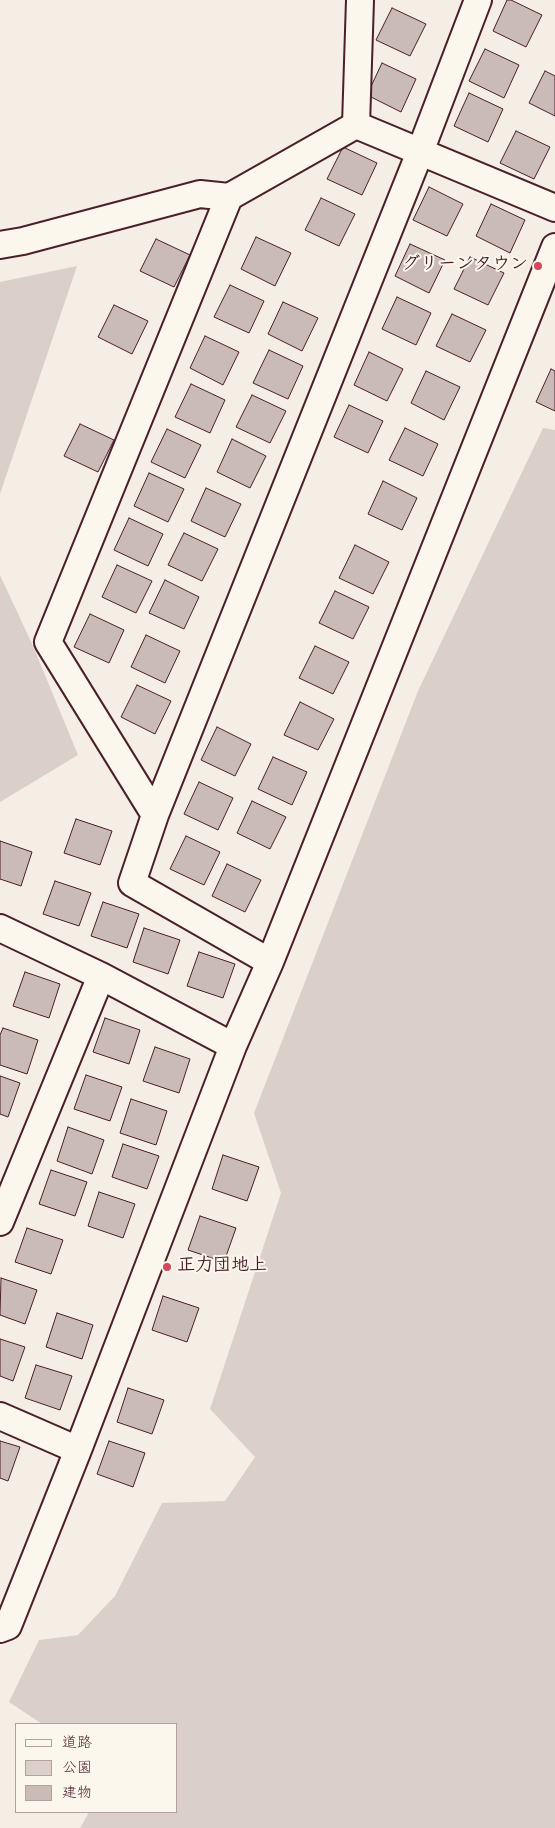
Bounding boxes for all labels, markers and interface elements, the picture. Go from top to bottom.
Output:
place label: グリーンタウン [402,255,528,277]
marker: グリーンタウン [532,260,544,272]
place label: 正力団地上 [177,1256,267,1278]
marker: 正力団地上 [161,1261,173,1273]
legend [15,1723,178,1813]
text: 道路 [62,1731,92,1755]
text: 公園 [62,1756,92,1780]
text: 建物 [62,1781,92,1805]

